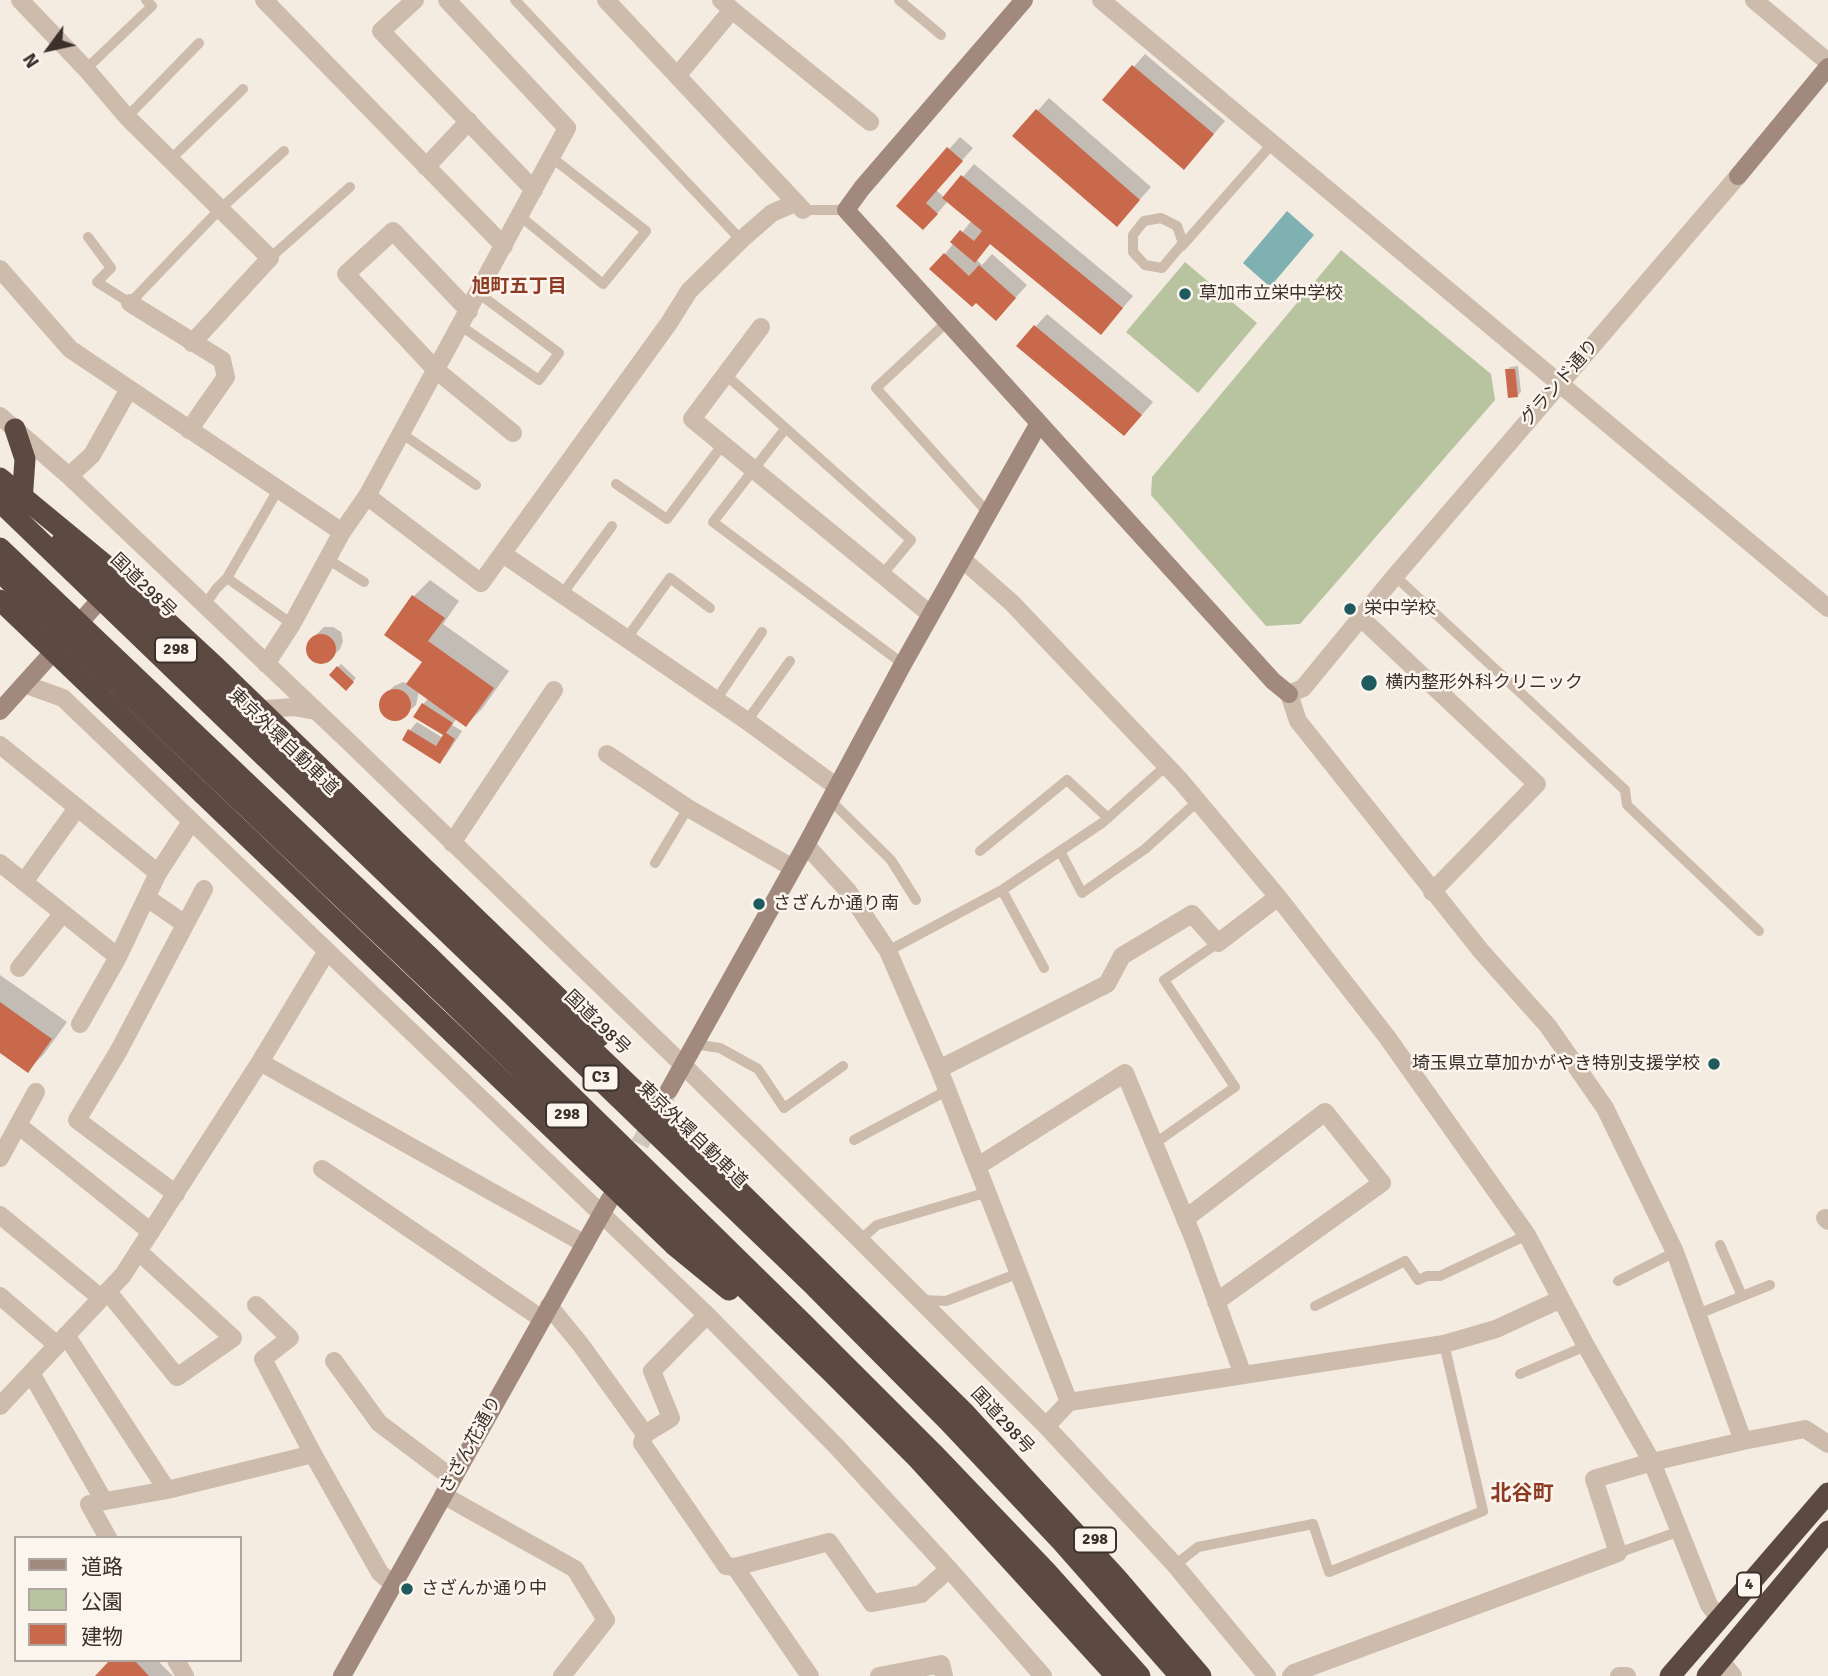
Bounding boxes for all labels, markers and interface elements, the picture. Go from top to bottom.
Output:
north arrow [14,14,84,84]
text: N [18,48,45,73]
district label: 旭町五丁目 [472,276,566,298]
place label: 草加市立栄中学校 [1199,283,1343,305]
marker: 草加市立栄中学校 [1177,286,1193,302]
street label: グランド通り [1516,335,1604,431]
street label: 国道298号 [106,549,180,623]
place label: 栄中学校 [1364,598,1436,620]
marker: 栄中学校 [1342,601,1358,617]
road number: 298 [155,638,197,663]
place label: 横内整形外科クリニック [1385,672,1583,694]
marker: 横内整形外科クリニック [1359,673,1379,693]
street label: 東京外環自動車道 [224,684,342,800]
place label: さざんか通り南 [773,893,899,915]
marker: さざんか通り南 [751,896,767,912]
street label: 国道298号 [560,986,634,1060]
place label: 埼玉県立草加かがやき特別支援学校 [1412,1053,1700,1075]
marker: 埼玉県立草加かがやき特別支援学校 [1706,1056,1722,1072]
road number: C3 [584,1066,618,1090]
street label: 東京外環自動車道 [633,1077,751,1193]
road number: 298 [546,1102,588,1128]
street label: 国道298号 [966,1383,1038,1459]
street label: さざん花通り [435,1393,507,1497]
district label: 北谷町 [1491,1481,1553,1507]
road number: 298 [1074,1528,1116,1552]
legend [14,1536,242,1662]
text: 道路 [81,1554,123,1580]
road number: 4 [1737,1572,1761,1597]
place label: さざんか通り中 [421,1578,547,1600]
marker: さざんか通り中 [399,1581,415,1597]
text: 公園 [81,1589,123,1615]
text: 建物 [81,1624,123,1650]

